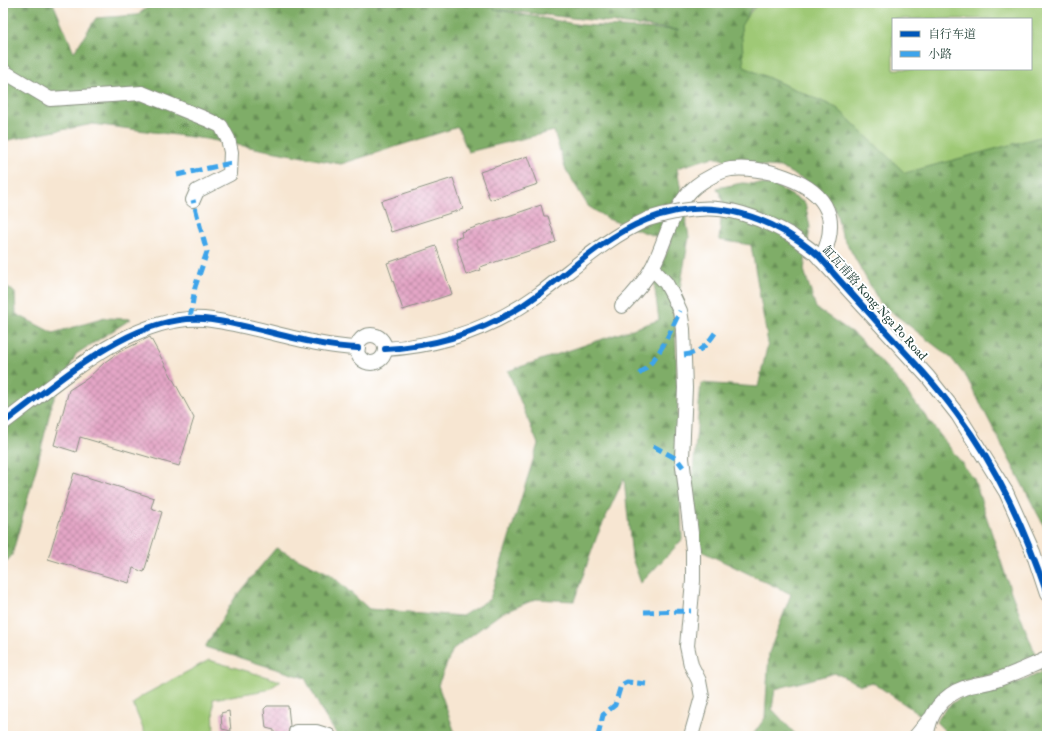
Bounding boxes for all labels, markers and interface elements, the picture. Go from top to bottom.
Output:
legend [892,18,1032,70]
text: 自行车道 [928,27,976,42]
text: 小路 [928,47,952,62]
street label: 缸瓦甫路 Kong Nga Po Road [819,243,930,364]

